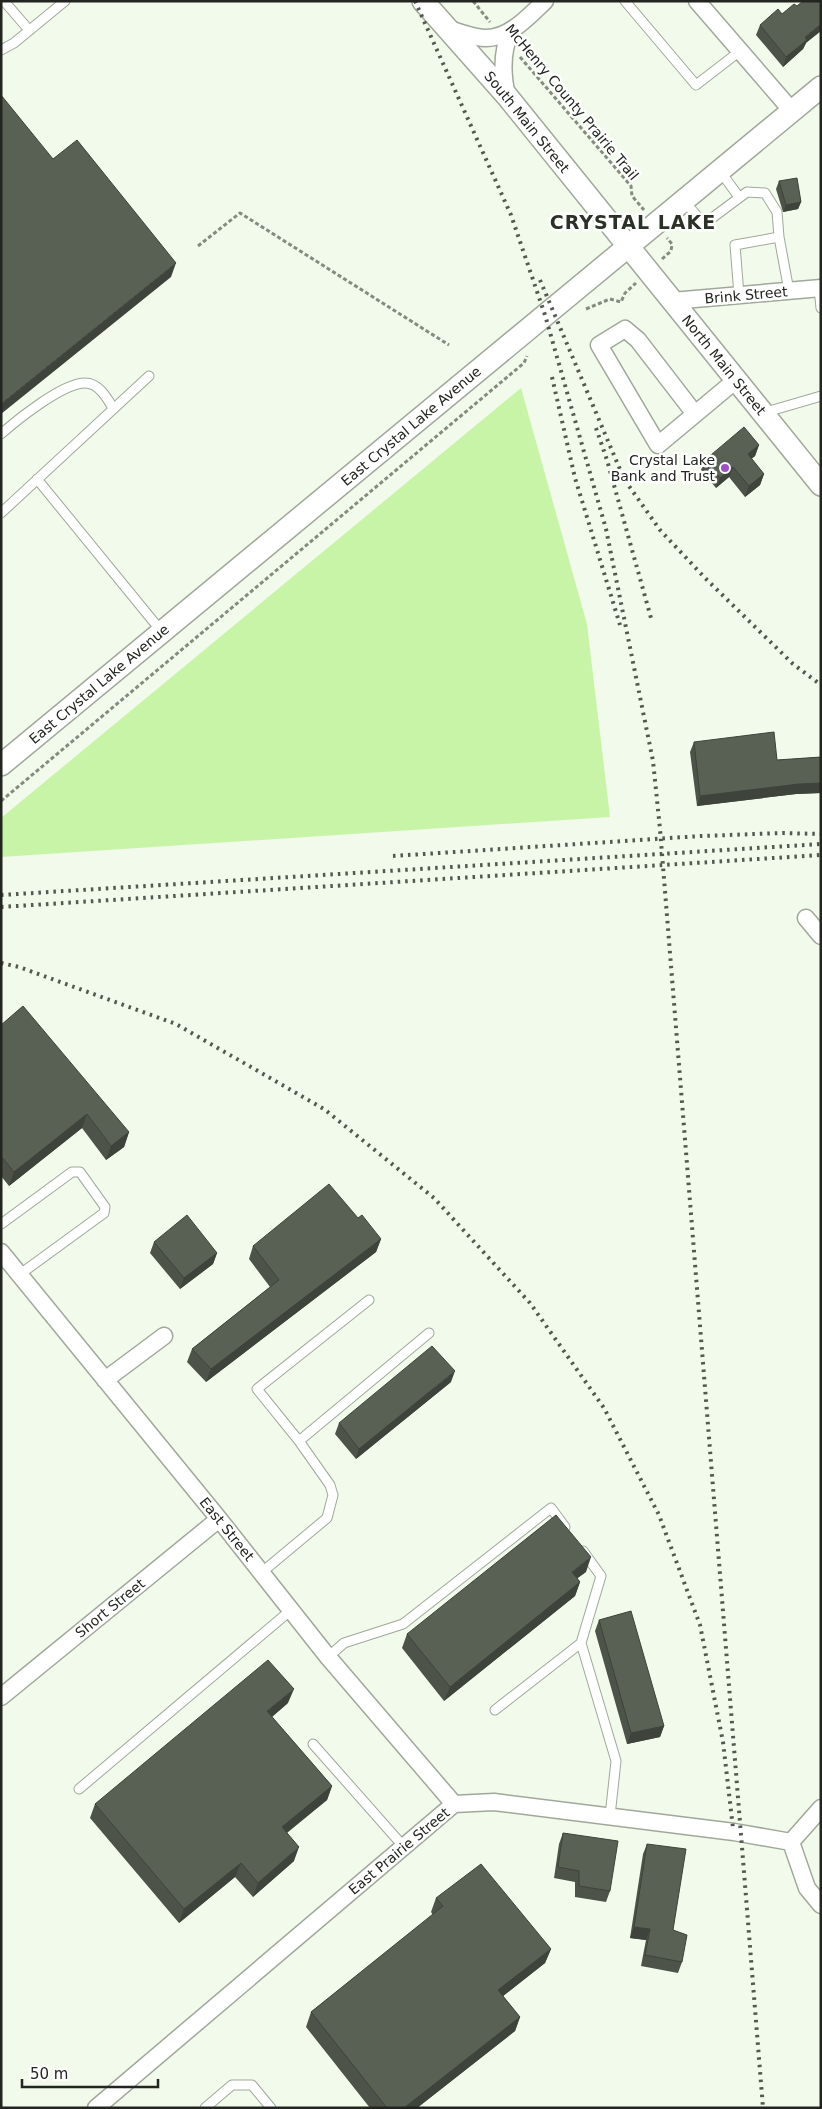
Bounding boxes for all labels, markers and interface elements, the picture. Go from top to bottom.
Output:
street label: McHenry County Prairie Trail [502,21,642,183]
street label: South Main Street [481,68,573,176]
district label: CRYSTAL LAKE [550,211,716,233]
street label: Brink Street [704,283,789,307]
street label: North Main Street [679,312,770,419]
street label: East Crystal Lake Avenue [338,363,484,489]
place label: Crystal Lake Bank and Trust [611,452,716,484]
marker: Crystal Lake Bank and Trust [719,462,731,474]
street label: East Crystal Lake Avenue [26,621,172,747]
street label: East Street [196,1494,258,1564]
street label: Short Street [72,1575,148,1641]
street label: East Prairie Street [345,1804,453,1898]
scale bar [22,2056,159,2088]
text: 50 m [30,2065,68,2083]

